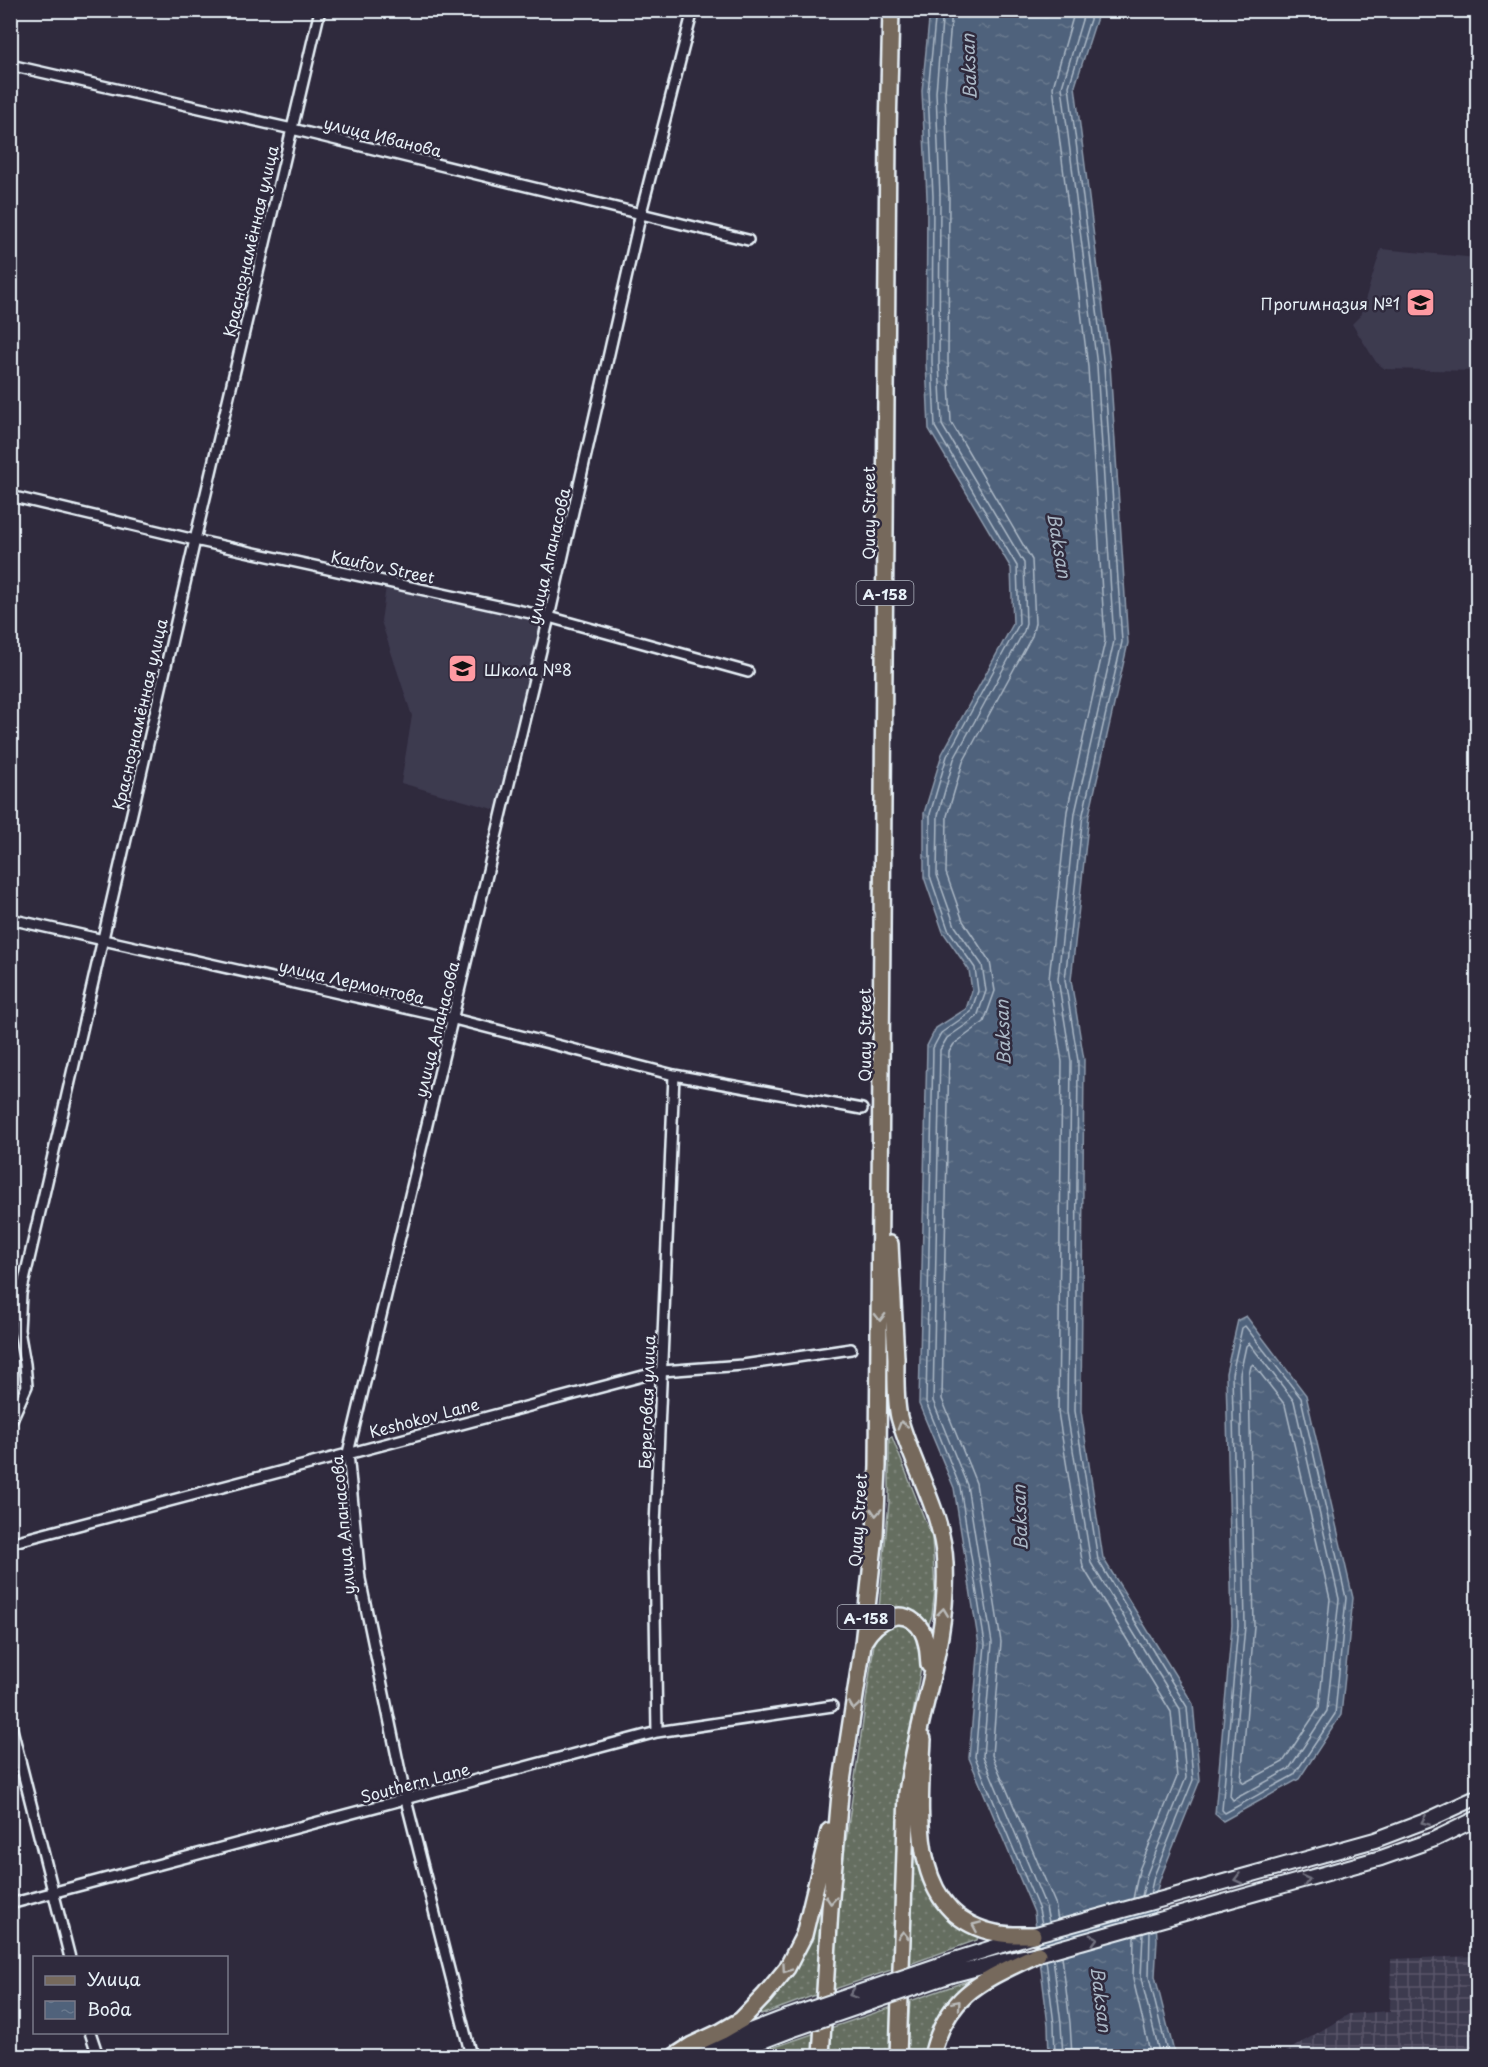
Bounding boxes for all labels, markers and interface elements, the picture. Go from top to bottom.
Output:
water label: Baksan [953,32,983,100]
street label: улица Иванова [322,110,444,162]
street label: Краснознамённая улица [216,143,284,339]
school or university icon: Прогимназия №1 [1405,287,1437,319]
place label: Прогимназия №1 [1261,291,1400,315]
street label: Quay Street [856,466,880,560]
street label: улица Апанасова [521,485,575,627]
water label: Baksan [1041,510,1079,581]
street label: Kaufov Street [329,543,437,589]
road number: А-158 [856,581,914,605]
street label: Краснознамённая улица [105,616,173,812]
school or university icon: Школа №8 [447,653,479,685]
place label: Школа №8 [484,657,572,681]
street label: улица Лермонтова [277,953,427,1009]
street label: улица Апанасова [407,958,465,1100]
street label: Quay Street [852,988,876,1082]
water label: Baksan [987,998,1017,1066]
one-way arrow [874,1313,886,1322]
street label: Береговая улица [632,1334,660,1470]
street label: Keshokov Lane [366,1391,482,1443]
one-way arrow [897,1420,909,1431]
street label: улица Апанасова [324,1454,360,1596]
street label: Quay Street [842,1472,872,1567]
water label: Baksan [1004,1483,1034,1551]
one-way arrow [870,1508,883,1517]
road number: А-158 [838,1605,894,1629]
one-way arrow [937,1608,949,1617]
one-way arrow [848,1701,861,1711]
street label: Southern Lane [358,1756,472,1808]
one-way arrow [1420,1814,1431,1826]
one-way arrow [1233,1872,1244,1884]
one-way arrow [1301,1875,1311,1888]
one-way arrow [825,1895,838,1904]
one-way arrow [972,1921,983,1933]
one-way arrow [897,1931,909,1940]
one-way arrow [1089,1933,1099,1946]
legend [33,1956,228,2034]
one-way arrow [782,1962,793,1973]
text: Улица [87,1965,141,1992]
water label: Baksan [1085,1965,1120,2035]
one-way arrow [848,1987,859,2000]
text: Вода [87,1995,132,2022]
one-way arrow [949,2000,960,2011]

